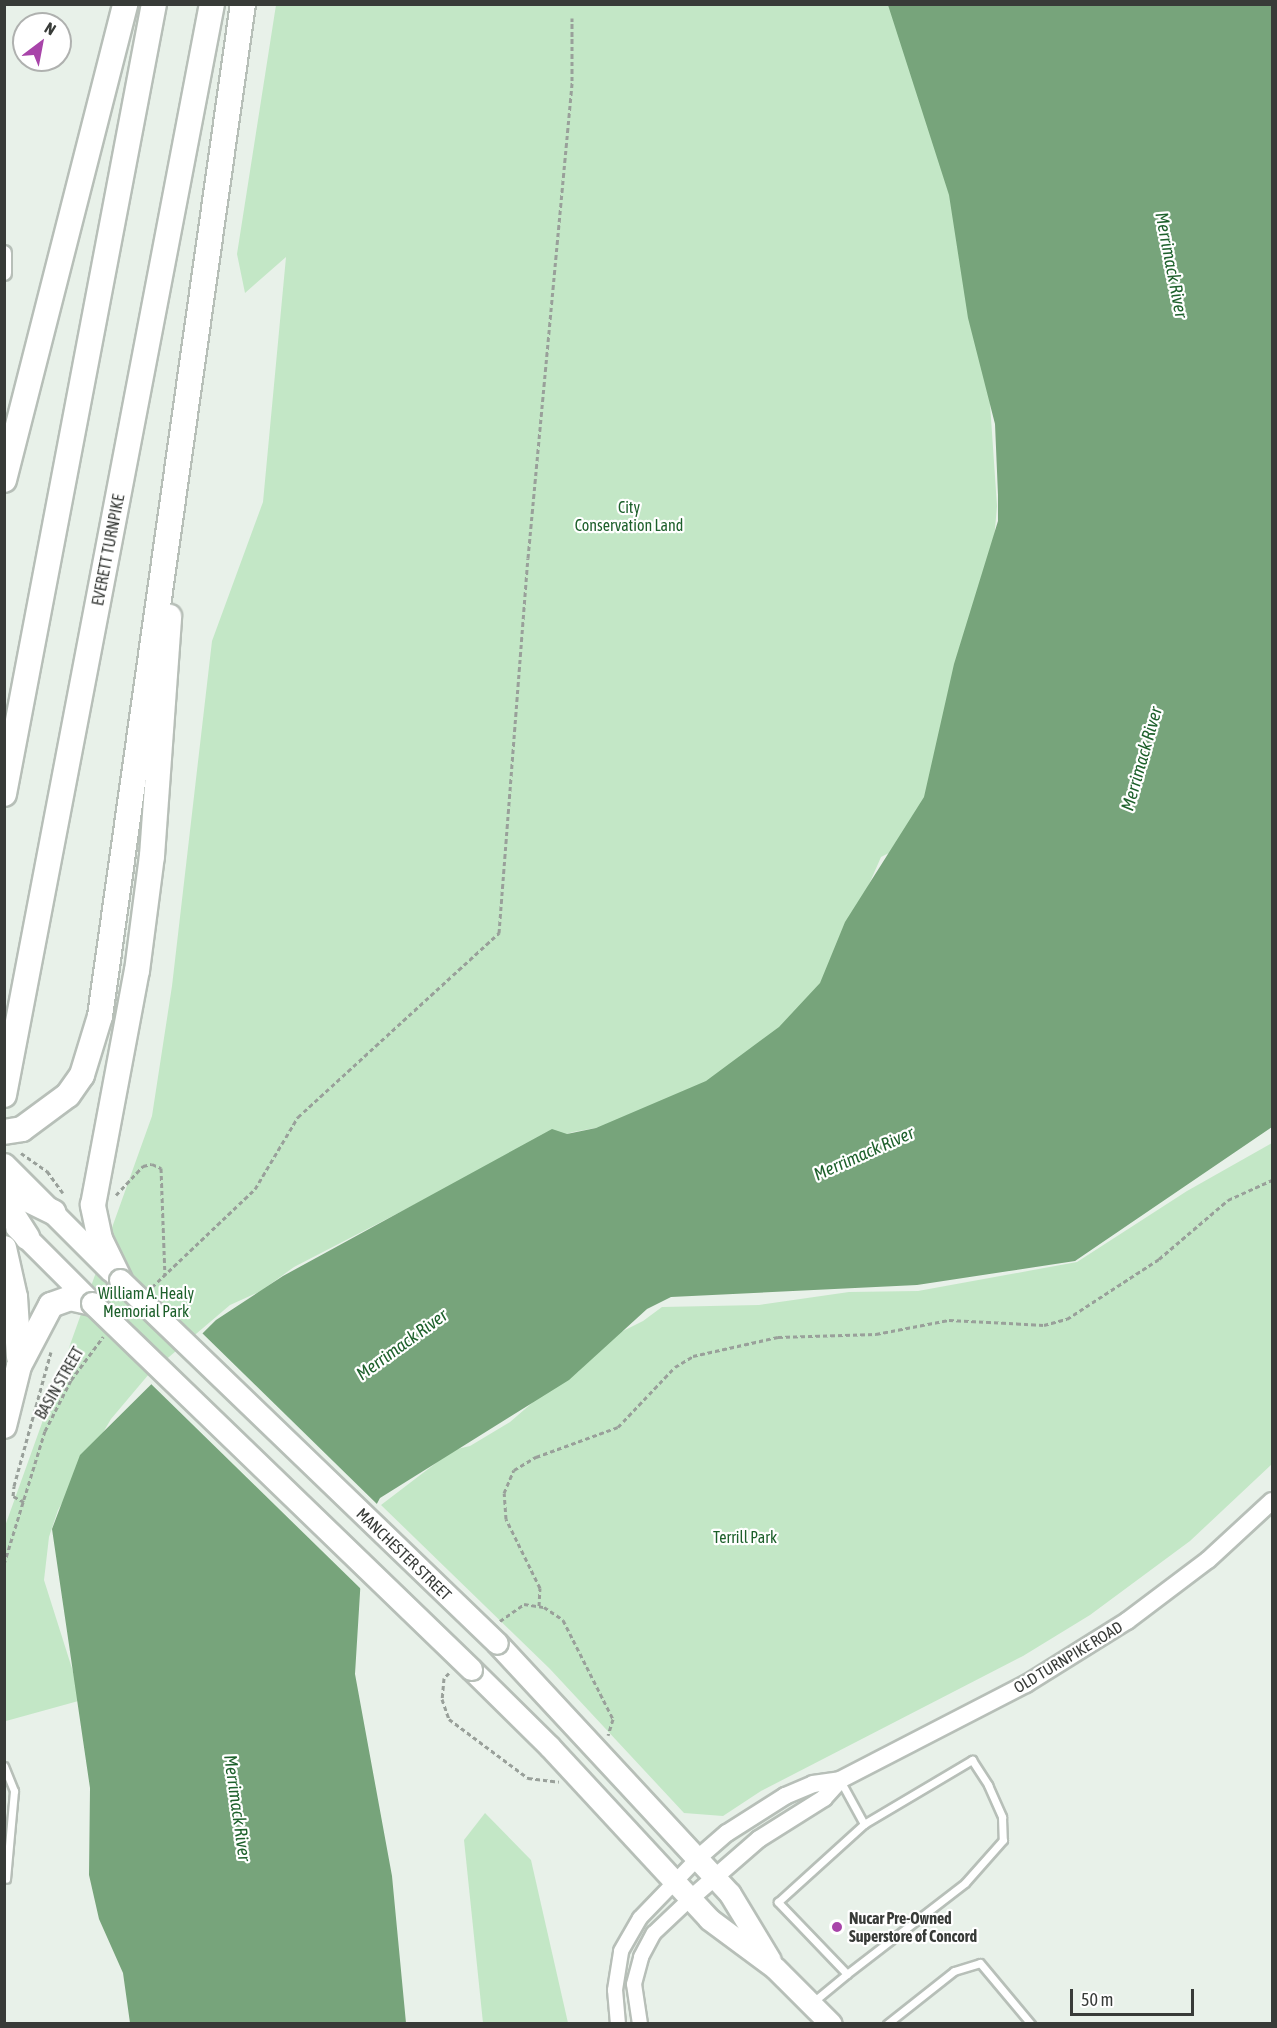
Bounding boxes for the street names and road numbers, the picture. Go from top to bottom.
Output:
street label: EVERETT TURNPIKE [88,493,128,607]
street label: BASIN STREET [31,1343,87,1423]
street label: MANCHESTER STREET [353,1504,455,1604]
street label: OLD TURNPIKE ROAD [1010,1617,1126,1697]

